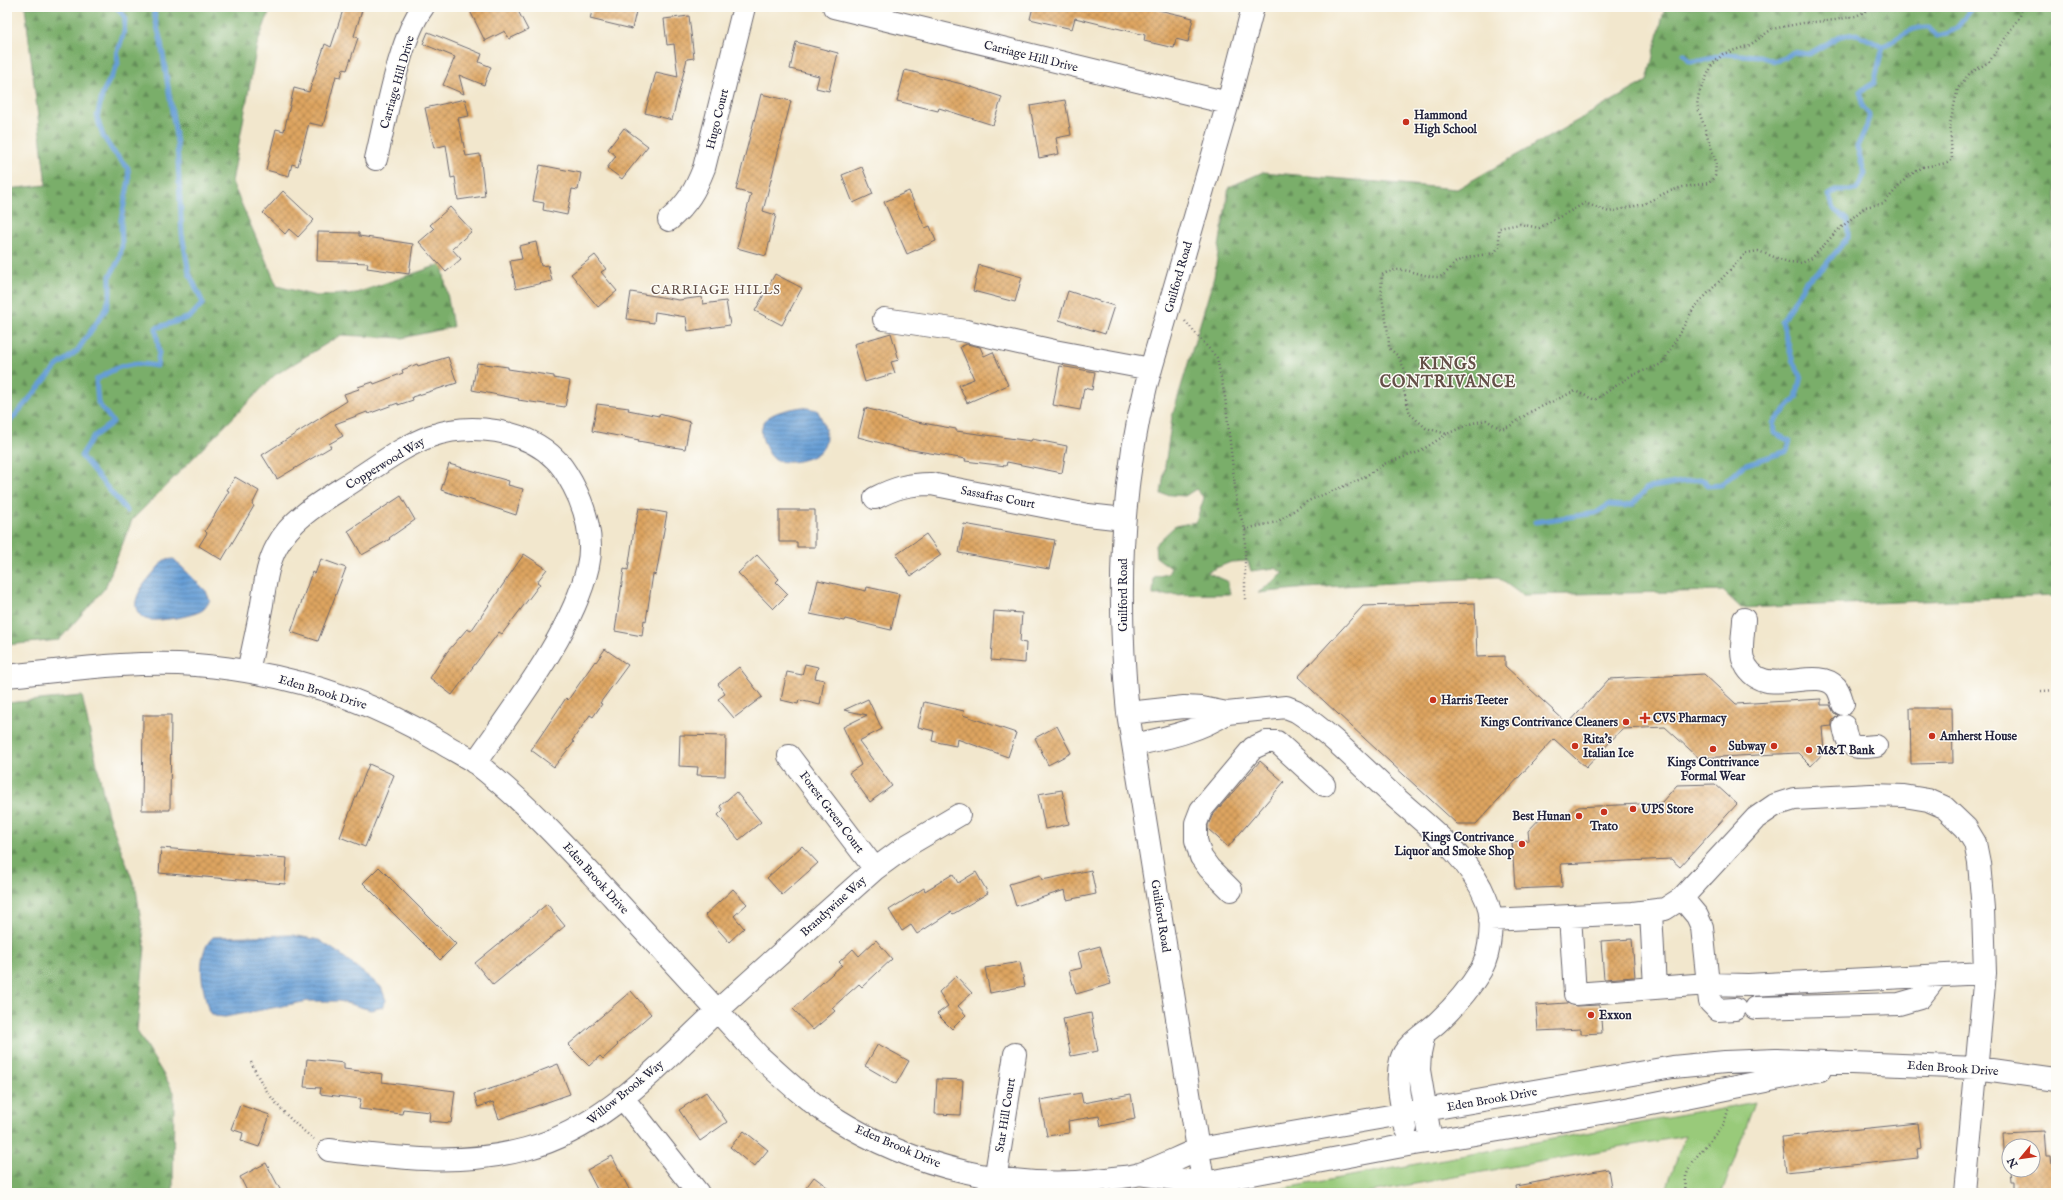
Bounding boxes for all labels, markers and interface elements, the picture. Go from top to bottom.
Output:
street label: Carriage Hill Drive [377,33,418,130]
street label: Carriage Hill Drive [982,38,1080,76]
street label: Hugo Court [703,87,732,151]
place label: Hammond High School [1414,108,1478,138]
marker: Hammond High School [1401,117,1411,127]
street label: Guilford Road [1161,239,1196,315]
district label: CARRIAGE HILLS [651,282,781,299]
district label: KINGS CONTRIVANCE [1380,355,1516,393]
street label: Copperwood Way [343,434,428,494]
street label: Sassafras Court [959,483,1036,512]
street label: Guilford Road [1116,558,1131,632]
street label: Eden Brook Drive [277,672,369,713]
place label: Harris Teeter [1441,693,1509,708]
marker: Harris Teeter [1428,695,1438,705]
place label: CVS Pharmacy [1653,711,1728,727]
marker: CVS Pharmacy [1640,713,1650,723]
place label: Kings Contrivance Cleaners [1480,715,1619,731]
marker: Kings Contrivance Cleaners [1621,717,1631,727]
place label: Amherst House [1939,729,2018,744]
marker: Amherst House [1927,731,1937,741]
place label: Rita's Italian Ice [1583,732,1634,761]
place label: Subway [1729,739,1767,755]
marker: Rita's Italian Ice [1570,741,1580,751]
marker: Subway [1769,741,1779,751]
place label: M&T Bank [1817,743,1875,758]
marker: Kings Contrivance Formal Wear [1708,744,1718,754]
marker: M&T Bank [1804,745,1814,755]
place label: Kings Contrivance Formal Wear [1667,755,1760,784]
street label: Forest Green Court [796,768,867,856]
place label: UPS Store [1640,802,1694,817]
marker: UPS Store [1628,804,1638,814]
marker: Trato [1599,807,1609,817]
place label: Best Hunan [1512,809,1572,824]
marker: Best Hunan [1574,811,1584,821]
place label: Trato [1589,819,1619,834]
place label: Kings Contrivance Liquor and Smoke Shop [1393,830,1514,860]
street label: Eden Brook Drive [559,839,632,918]
marker: Kings Contrivance Liquor and Smoke Shop [1517,839,1527,849]
street label: Brandywine Way [797,873,869,940]
street label: Guilford Road [1147,879,1174,954]
place label: Exxon [1599,1008,1632,1023]
marker: Exxon [1586,1010,1596,1020]
street label: Willow Brook Way [584,1057,667,1128]
street label: Eden Brook Drive [1907,1058,2000,1079]
street label: Star Hill Court [992,1077,1019,1153]
street label: Eden Brook Drive [1446,1084,1539,1115]
street label: Eden Brook Drive [853,1122,943,1171]
north arrow [2001,1138,2041,1178]
text: N [2004,1154,2022,1171]

